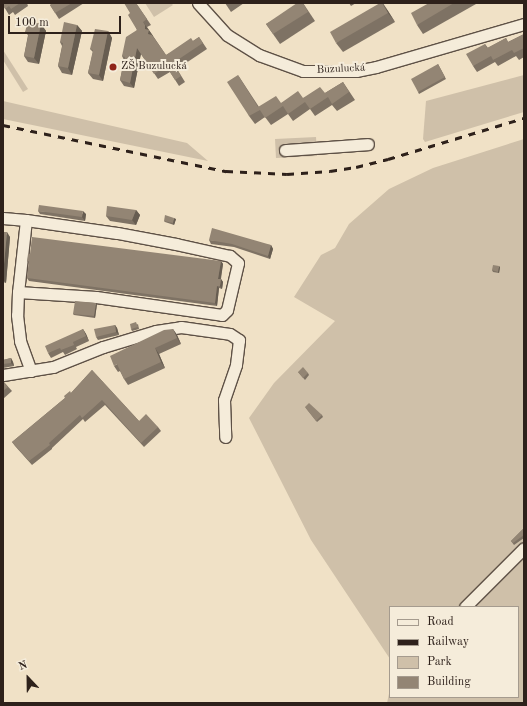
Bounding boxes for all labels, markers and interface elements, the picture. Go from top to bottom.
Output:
scale bar [10,8,123,34]
text: 100 m [15,17,49,29]
place label: ZŠ Buzulucká [121,60,187,74]
marker: ZŠ Buzulucká [108,62,118,72]
street label: Buzulucká [316,62,366,78]
legend [389,606,519,698]
text: Road [427,616,454,628]
text: Railway [427,636,469,648]
text: Park [427,656,452,668]
north arrow [8,658,48,698]
text: N [17,660,29,673]
text: Building [427,676,471,688]

